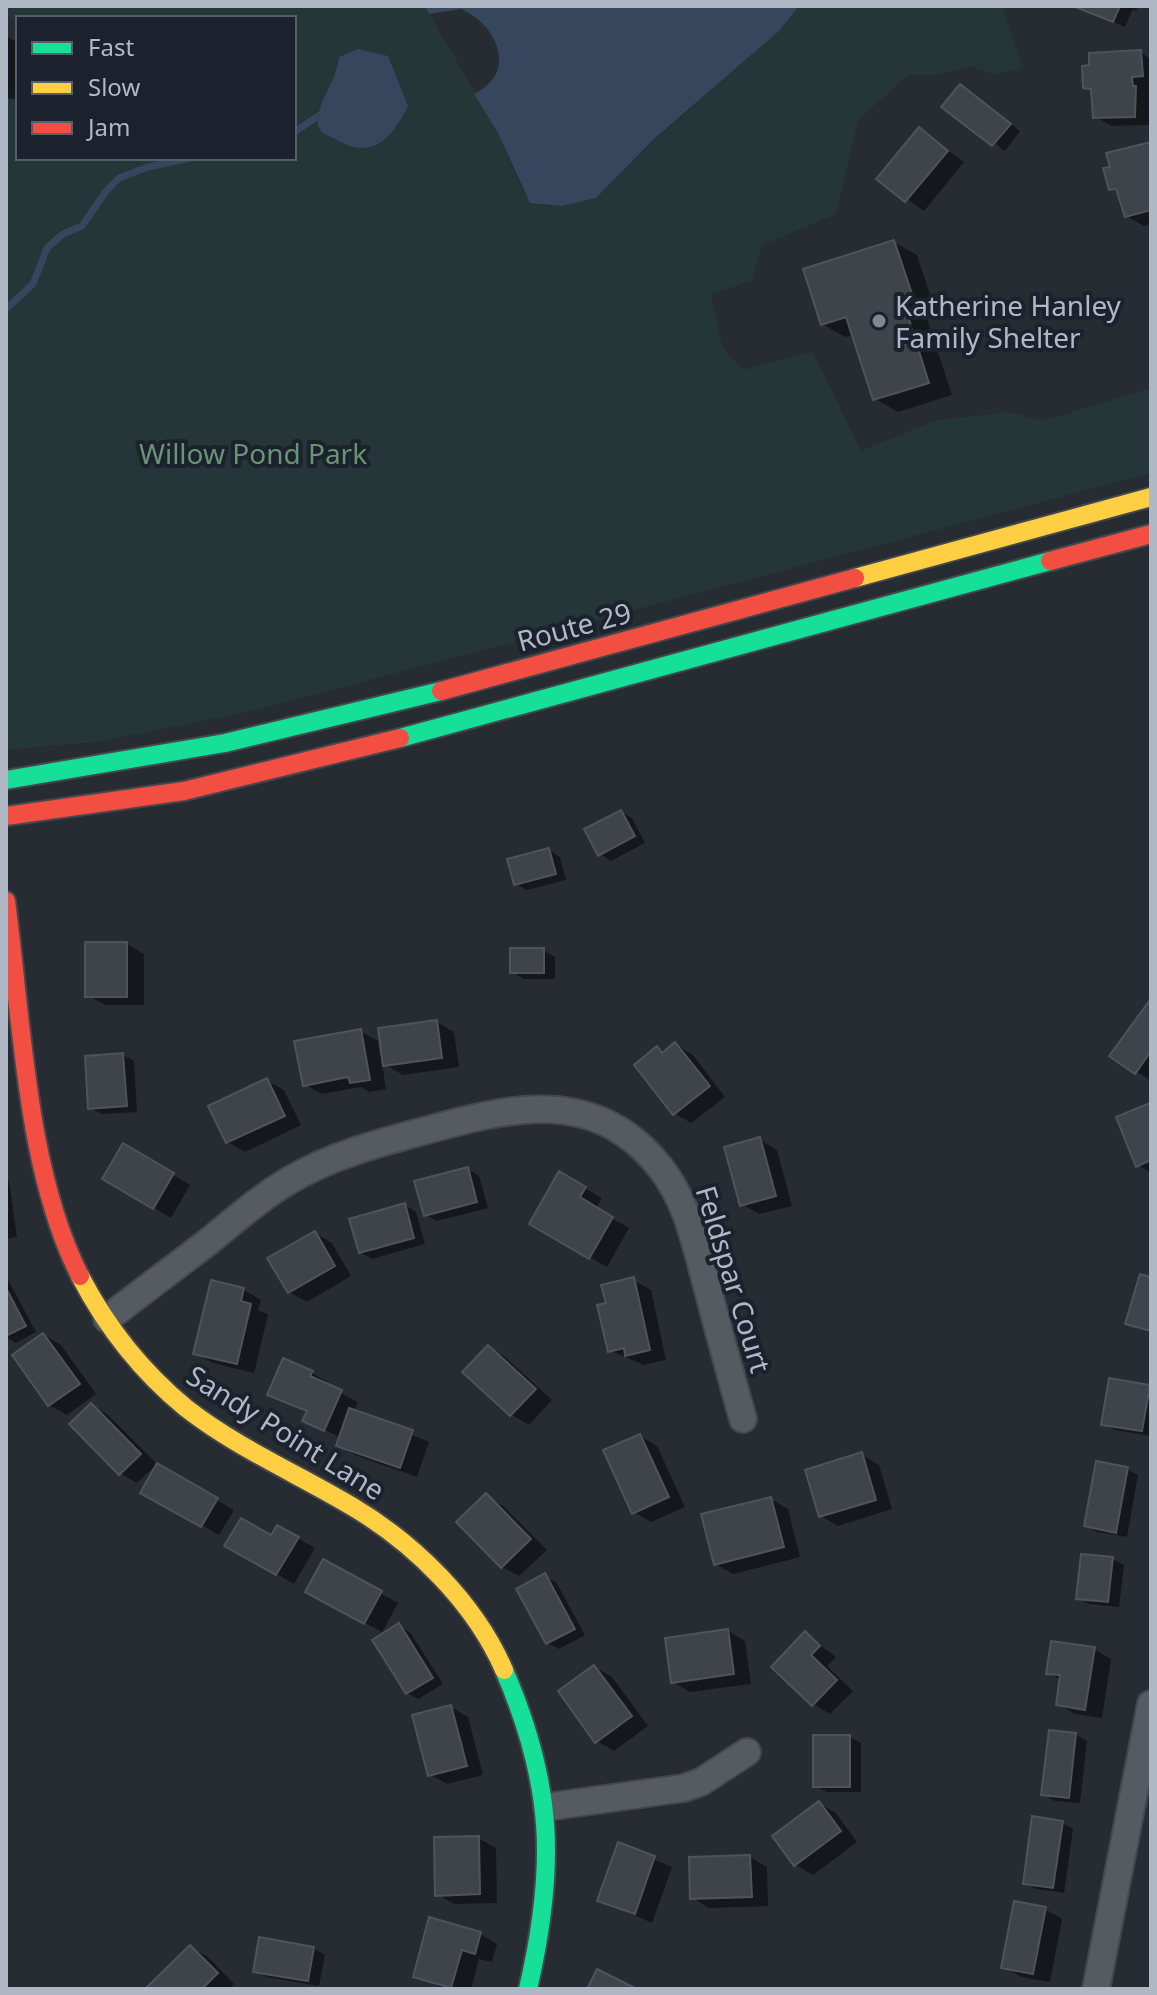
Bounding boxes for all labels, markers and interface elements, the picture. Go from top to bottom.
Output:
legend [16,16,296,160]
text: Fast [88,30,134,63]
text: Slow [88,70,140,103]
text: Jam [86,110,130,143]
place label: Katherine Hanley Family Shelter [895,286,1122,356]
marker: Katherine Hanley Family Shelter [870,312,888,330]
park label: Willow Pond Park [139,434,367,472]
street label: Route 29 [513,593,635,659]
street label: Feldspar Court [688,1181,780,1377]
street label: Sandy Point Lane [180,1356,392,1508]

